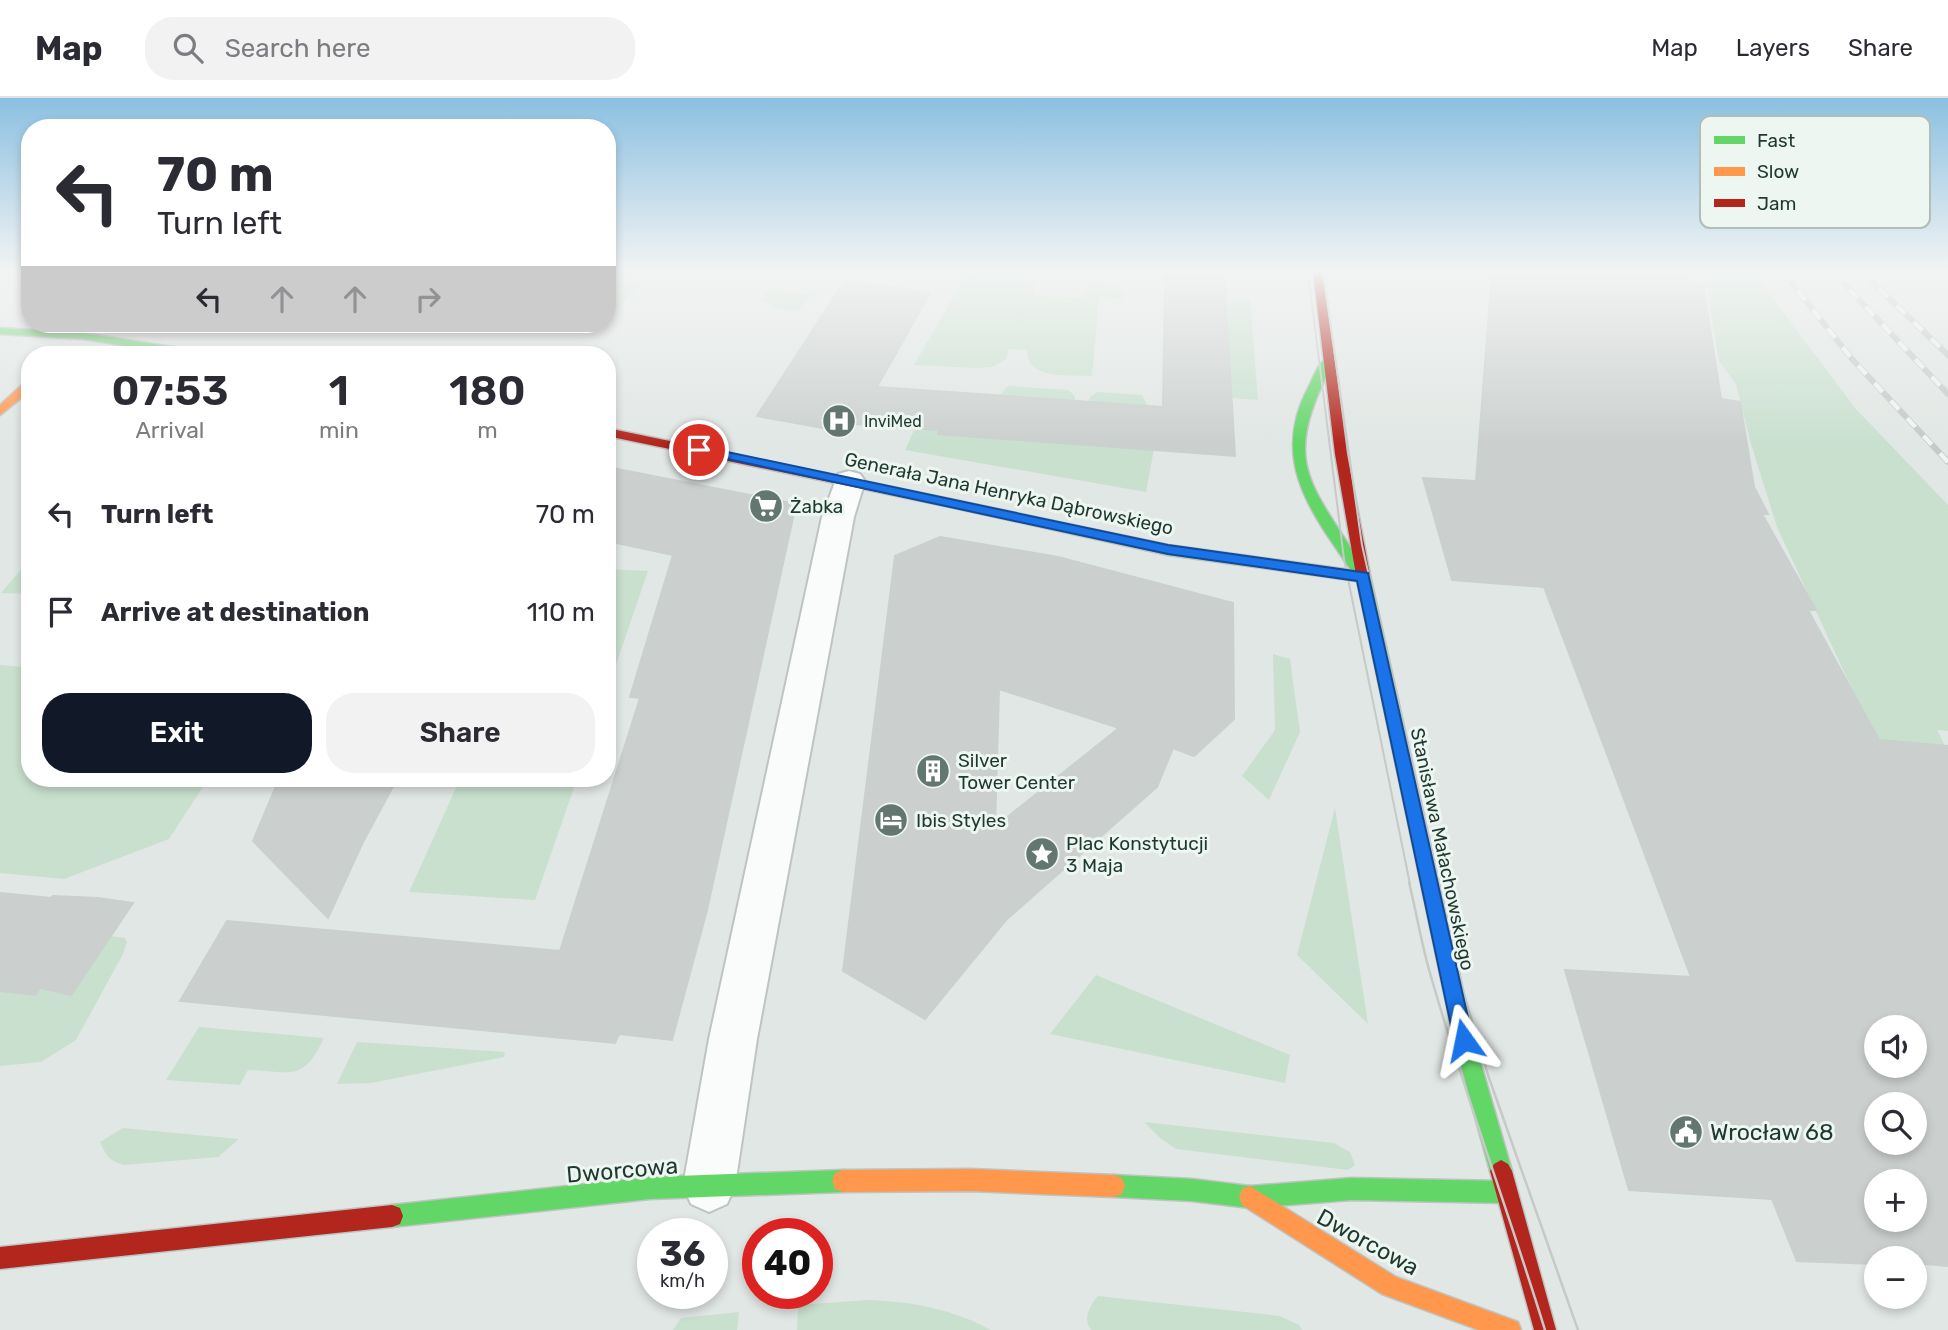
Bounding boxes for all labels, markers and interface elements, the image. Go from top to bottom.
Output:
search box [145,17,635,80]
text: Map [35,29,103,68]
icon: search [169,29,207,67]
text: Search here [225,33,370,64]
text: Map [1651,34,1698,62]
text: Layers [1736,34,1810,62]
text: Share [1848,34,1913,62]
legend [1700,116,1930,228]
text: Fast [1757,129,1796,152]
text: 70 m [157,145,274,203]
icon: left [42,147,133,238]
text: Slow [1757,160,1799,183]
text: Jam [1757,192,1796,215]
text: Turn left [157,204,282,242]
icon: left [190,280,228,318]
icon: ahead [263,280,301,318]
icon: ahead [336,280,374,318]
icon: right [409,280,447,318]
text: 07:53 [111,366,228,416]
text: 1 [329,366,349,416]
text: 180 [449,366,526,416]
hospital icon: InviMed [820,402,858,440]
place label: InviMed [864,412,922,431]
text: Arrival [135,416,204,444]
text: min [319,416,359,444]
text: m [477,416,498,444]
pin [669,420,729,480]
icon: arrive [680,431,718,469]
street label: Generała Jana Henryka Dąbrowskiego [842,447,1175,540]
supermarket icon: Żabka [747,487,785,525]
icon: left [42,495,80,533]
place label: Żabka [790,495,843,518]
text: Turn left [101,499,213,530]
text: 70 m [536,499,595,530]
icon: arrive [42,593,80,631]
text: Arrive at destination [101,597,369,628]
text: 110 m [527,597,595,628]
button: Exit [42,693,312,773]
button: Share [326,693,595,773]
street label: Stanisława Małachowskiego [1406,726,1479,972]
place label: Silver Tower Center [958,749,1076,794]
building icon: Silver Tower Center [914,752,952,790]
hotel icon: Ibis Styles [872,801,910,839]
place label: Ibis Styles [916,809,1006,832]
place label: Plac Konstytucji 3 Maja [1066,832,1208,877]
place icon: Plac Konstytucji 3 Maja [1023,835,1061,873]
position arrow [1427,1003,1501,1077]
map controls [1864,1015,1927,1309]
button: sound [1864,1015,1927,1078]
button: search [1864,1092,1927,1155]
public building icon: Wrocław 68 [1667,1113,1705,1151]
place label: Wrocław 68 [1710,1118,1834,1146]
street label: Dworcowa [565,1151,679,1189]
button: + [1864,1169,1927,1232]
street label: Dworcowa [1312,1203,1424,1281]
speed limit sign: 40 [742,1218,833,1309]
text: 36 [660,1233,705,1275]
button: − [1864,1246,1927,1309]
text: km/h [660,1270,705,1292]

